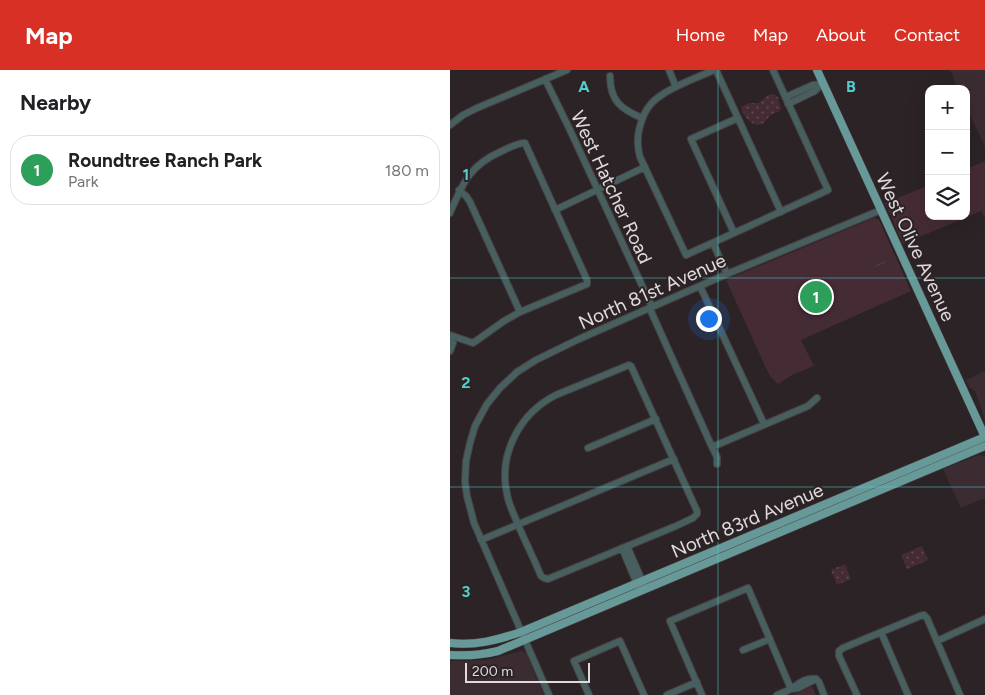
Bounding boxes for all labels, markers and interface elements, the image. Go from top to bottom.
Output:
text: Map [25,21,73,50]
text: Home [676,24,725,46]
text: Map [753,24,788,46]
text: About [816,24,866,46]
text: Contact [894,24,960,46]
text: A [578,77,590,96]
text: B [846,77,856,96]
map controls [925,85,970,220]
button: + [925,85,970,130]
text: Nearby [20,90,91,115]
street label: West Hatcher Road [566,107,657,267]
button: − [925,130,970,175]
text: Roundtree Ranch Park [68,149,262,172]
text: 1 [34,161,40,180]
text: 180 m [385,161,429,180]
text: 1 [463,165,469,184]
street label: West Olive Avenue [871,169,960,325]
text: Park [68,172,98,191]
button: layers [925,175,970,220]
street label: North 81st Avenue [575,249,730,334]
pin: 1 [800,278,832,316]
your location [696,306,722,332]
text: 2 [461,373,471,392]
street label: North 83rd Avenue [668,478,827,563]
text: 3 [462,582,471,601]
scale bar [465,660,590,683]
text: 200 m [472,663,513,680]

